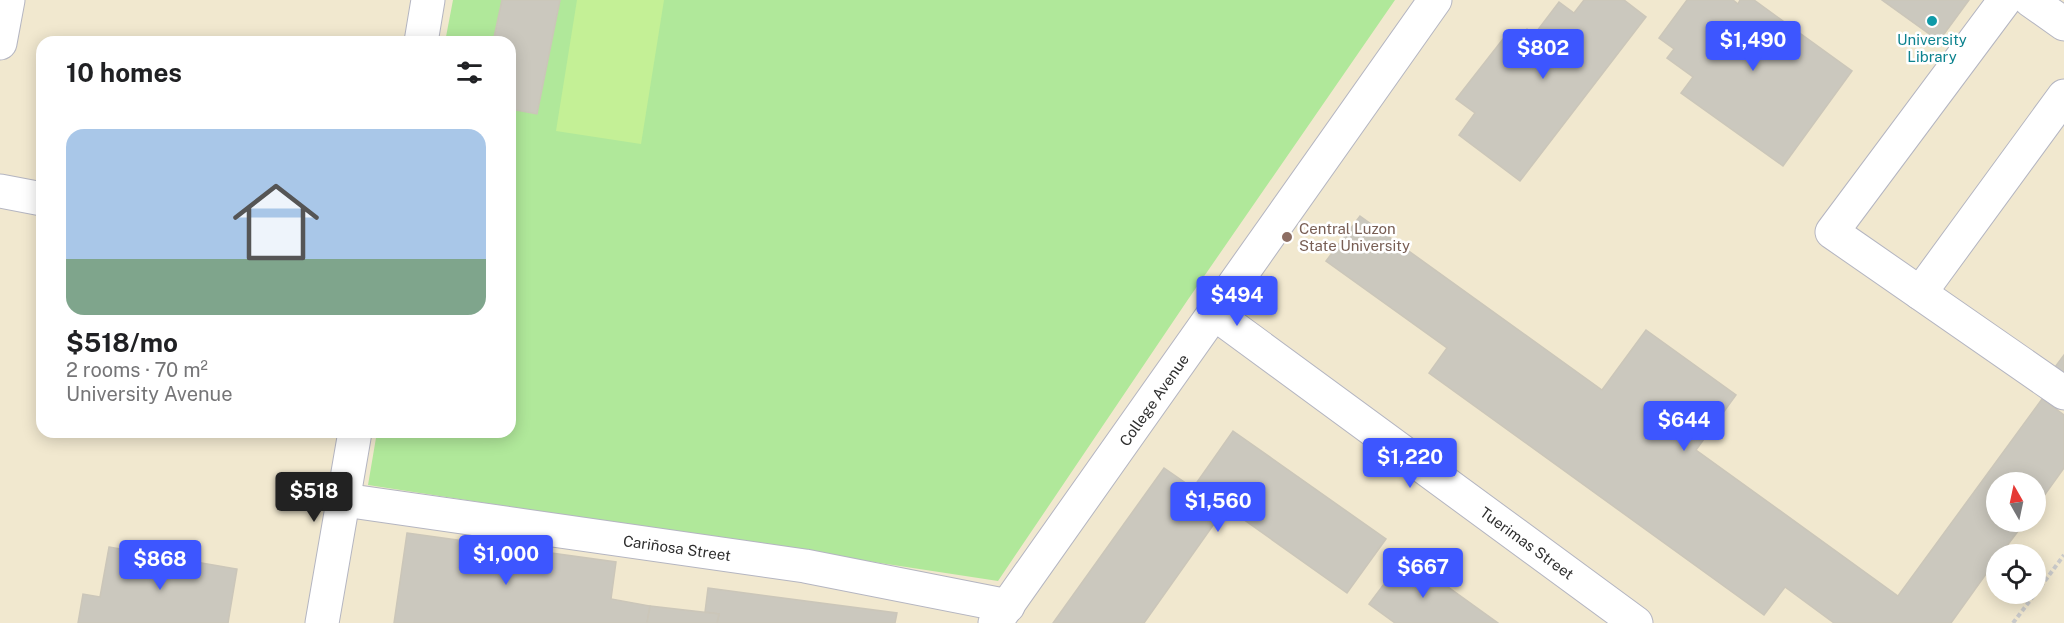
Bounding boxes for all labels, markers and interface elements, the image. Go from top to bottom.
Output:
marker: University Library [1925,14,1939,28]
pin: $1,490 [1704,21,1802,72]
text: $1,490 [1720,28,1786,52]
pin: $802 [1507,29,1579,80]
place label: University Library [1897,31,1967,65]
text: $802 [1517,36,1569,60]
icon: filters [453,56,486,89]
text: 10 homes [66,57,182,88]
icon: home [222,168,330,276]
place label: Central Luzon State University [1299,220,1410,254]
marker: Central Luzon State University [1280,230,1294,244]
pin: $494 [1201,276,1273,327]
text: $494 [1211,283,1263,307]
text: $518/mo [66,327,178,358]
street label: College Avenue [1116,351,1192,449]
text: 2 rooms · 70 m² [66,358,208,382]
text: University Avenue [66,382,233,406]
pin: $644 [1648,401,1720,452]
text: $644 [1658,408,1711,432]
pin: $1,220 [1361,438,1459,489]
text: $1,220 [1377,445,1443,469]
pin: $518 [278,472,350,523]
north arrow [1986,472,2046,532]
map controls [1986,472,2046,604]
text: $518 [289,479,339,503]
pin: $1,560 [1169,482,1267,533]
text: $1,560 [1184,489,1252,513]
street label: Tuerimas Street [1477,503,1577,583]
street label: Cariñosa Street [622,532,732,564]
pin: $1,000 [457,535,555,586]
pin: $868 [124,540,196,591]
text: $1,000 [473,542,539,566]
button: locate [1986,544,2046,604]
text: $868 [133,547,187,571]
pin: $667 [1387,548,1459,599]
text: $667 [1397,555,1449,579]

